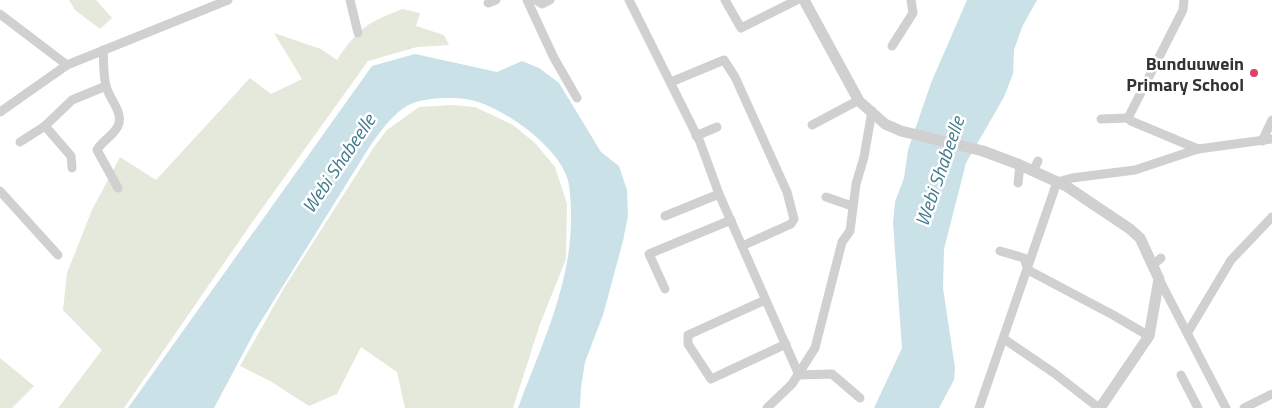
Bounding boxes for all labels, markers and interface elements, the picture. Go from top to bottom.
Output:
place label: Bunduuwein Primary School [1126,50,1244,98]
marker: Bunduuwein Primary School [1248,67,1260,79]
water label: Webi Shabeelle [294,107,383,218]
water label: Webi Shabeelle [907,111,972,230]

